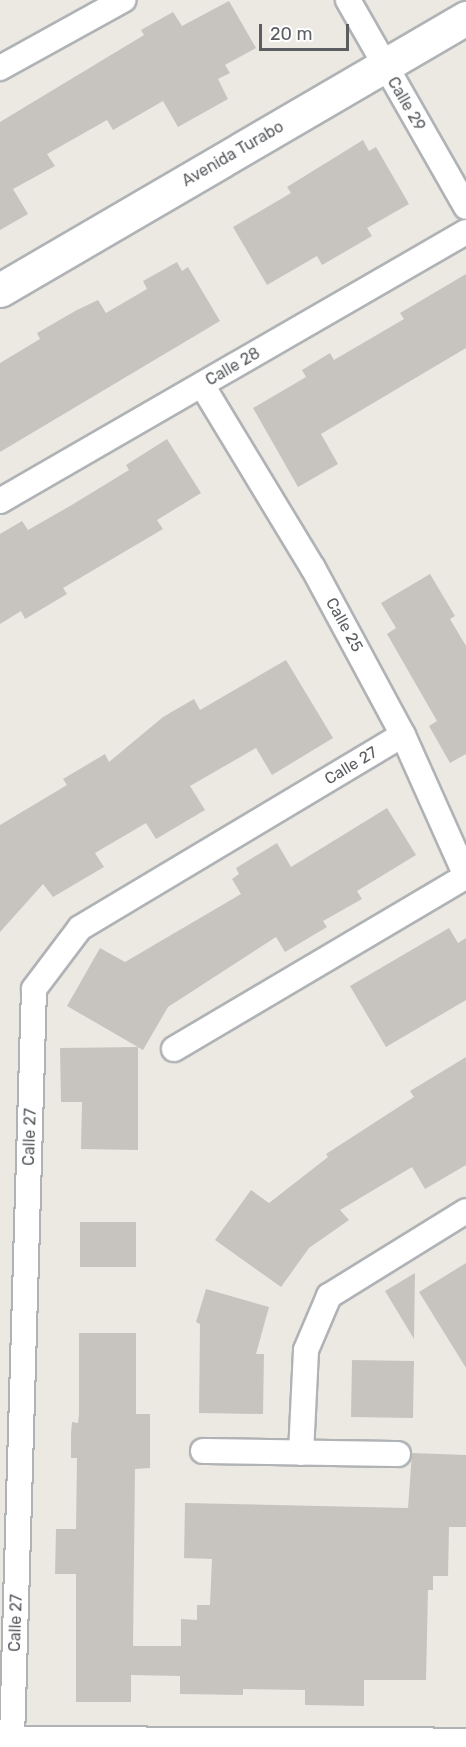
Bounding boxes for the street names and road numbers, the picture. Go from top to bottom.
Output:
street label: Calle 29 [383,74,429,134]
street label: Avenida Turabo [179,117,287,191]
street label: Calle 28 [202,344,264,390]
street label: Calle 25 [321,595,367,655]
street label: Calle 27 [321,743,381,789]
street label: Calle 27 [19,1108,41,1166]
street label: Calle 27 [5,1594,27,1652]

